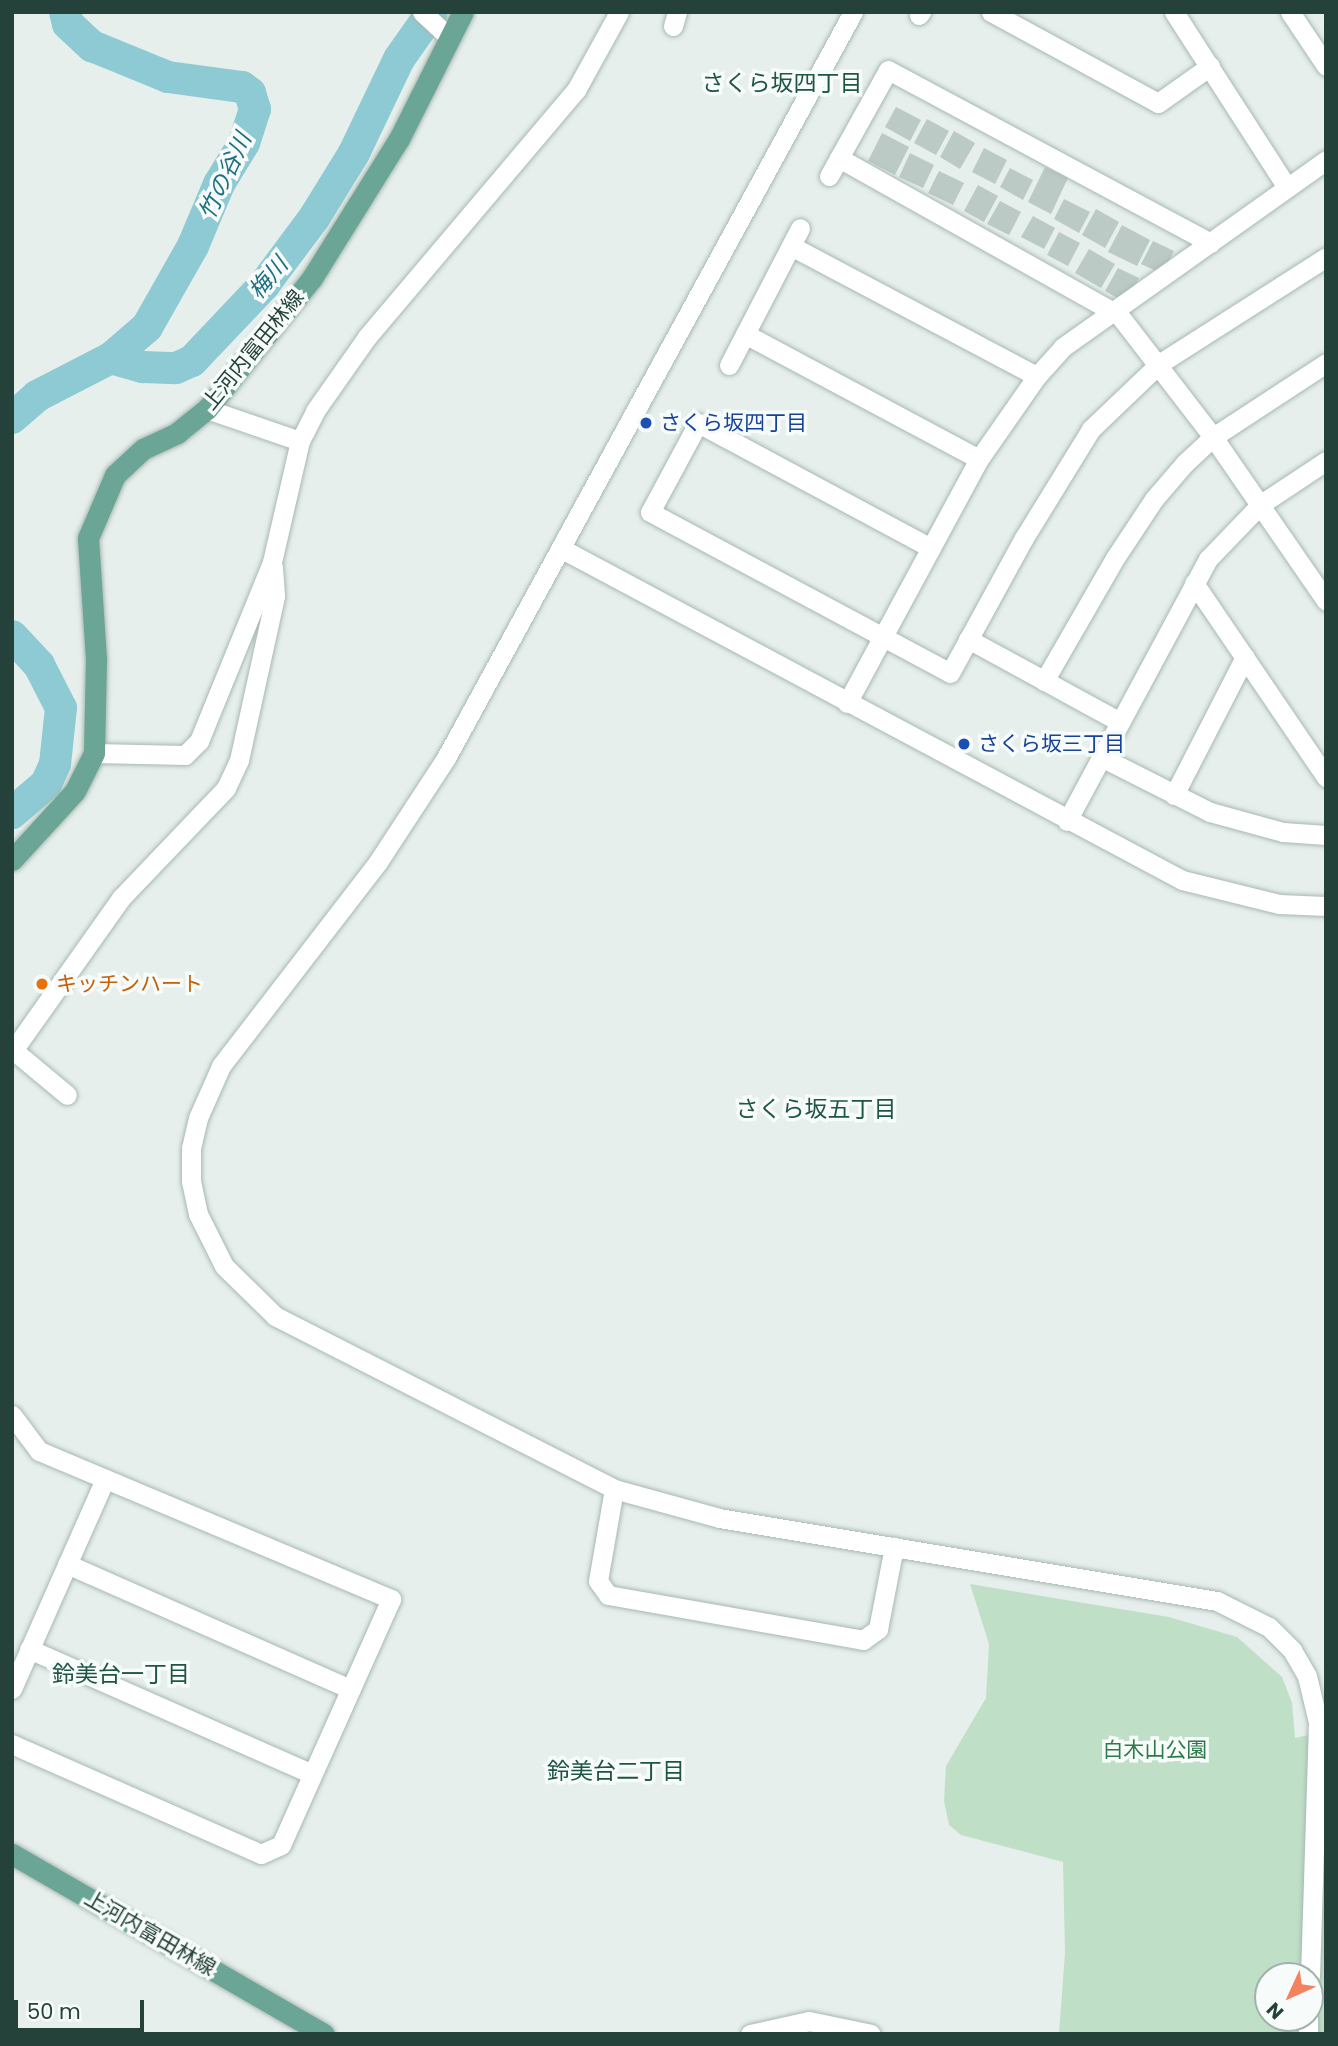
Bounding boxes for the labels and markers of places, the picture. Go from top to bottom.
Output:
place label: さくら坂四丁目 [660,410,807,436]
marker: さくら坂四丁目 [638,415,654,431]
place label: さくら坂三丁目 [978,731,1125,757]
marker: さくら坂三丁目 [956,736,972,752]
place label: キッチンハート [56,971,203,997]
marker: キッチンハート [34,976,50,992]

